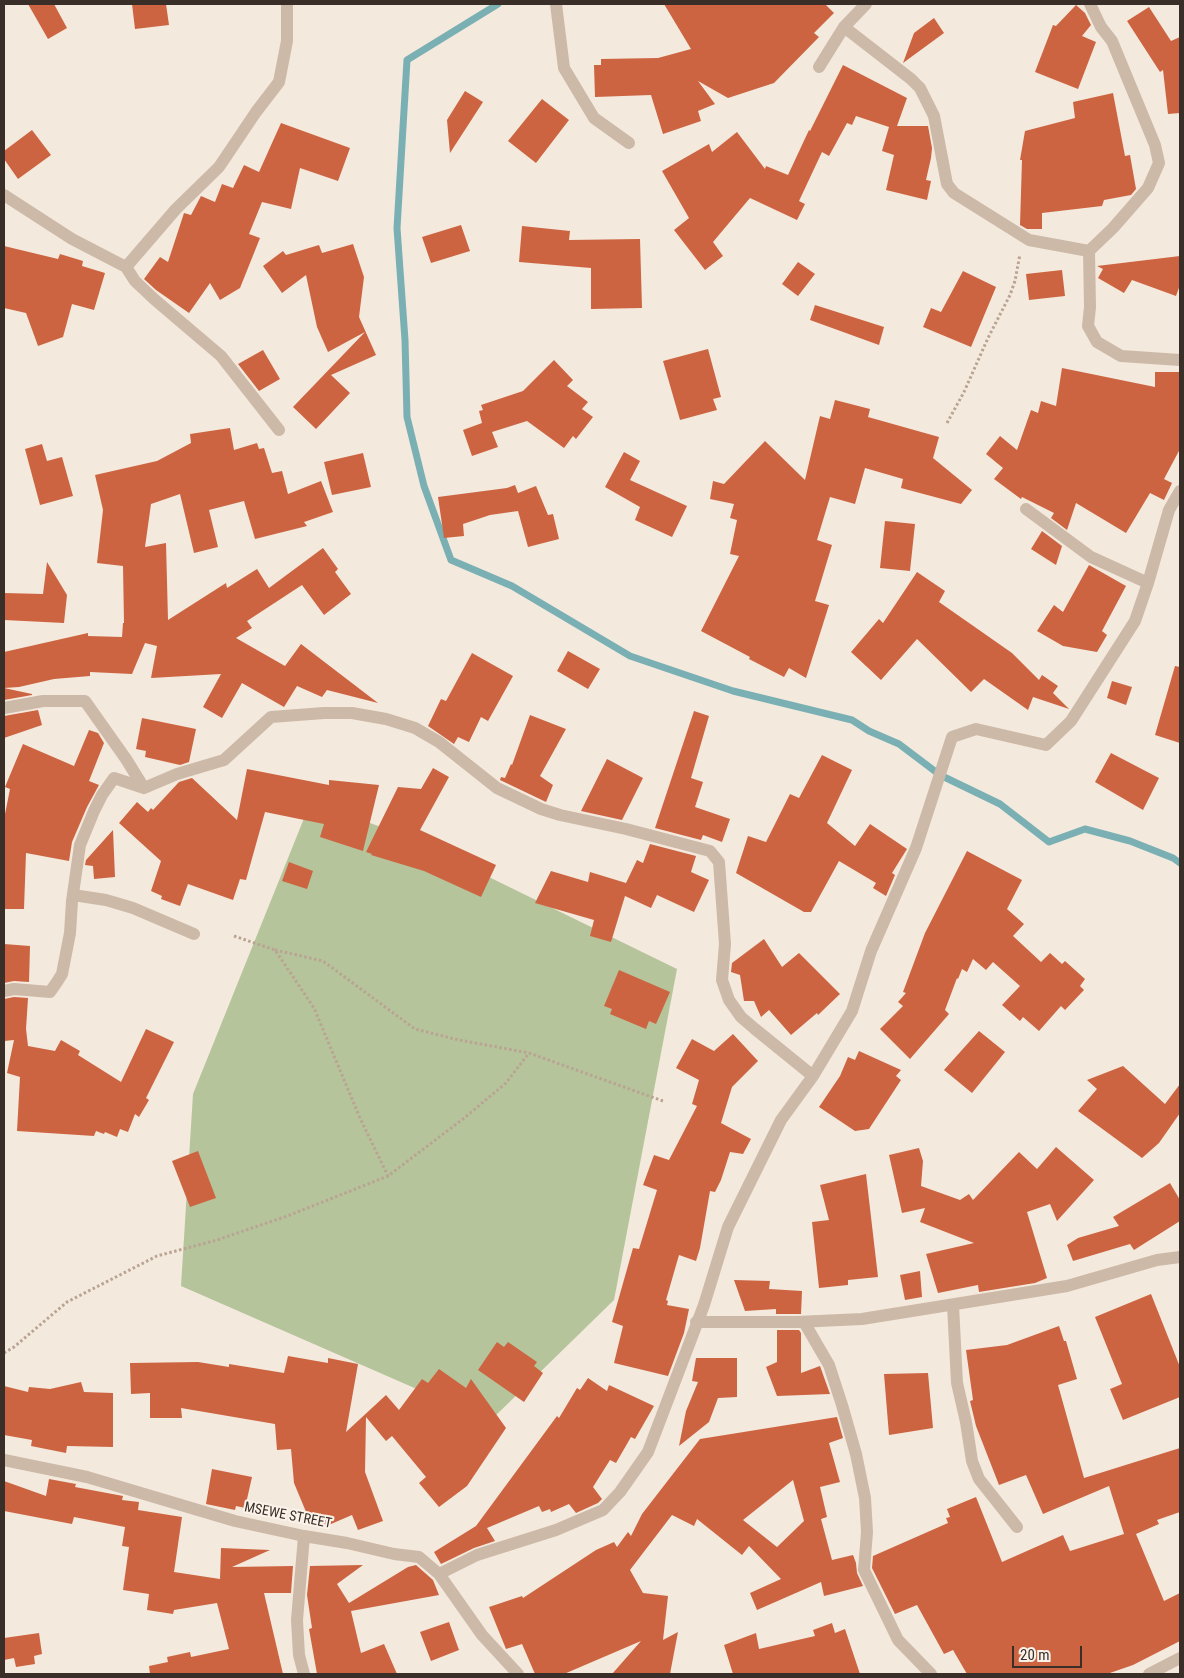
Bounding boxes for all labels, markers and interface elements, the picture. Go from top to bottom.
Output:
street label: MSEWE STREET [243,1499,333,1533]
scale bar [1014,1636,1084,1668]
text: 20 m [1020,1646,1050,1664]

